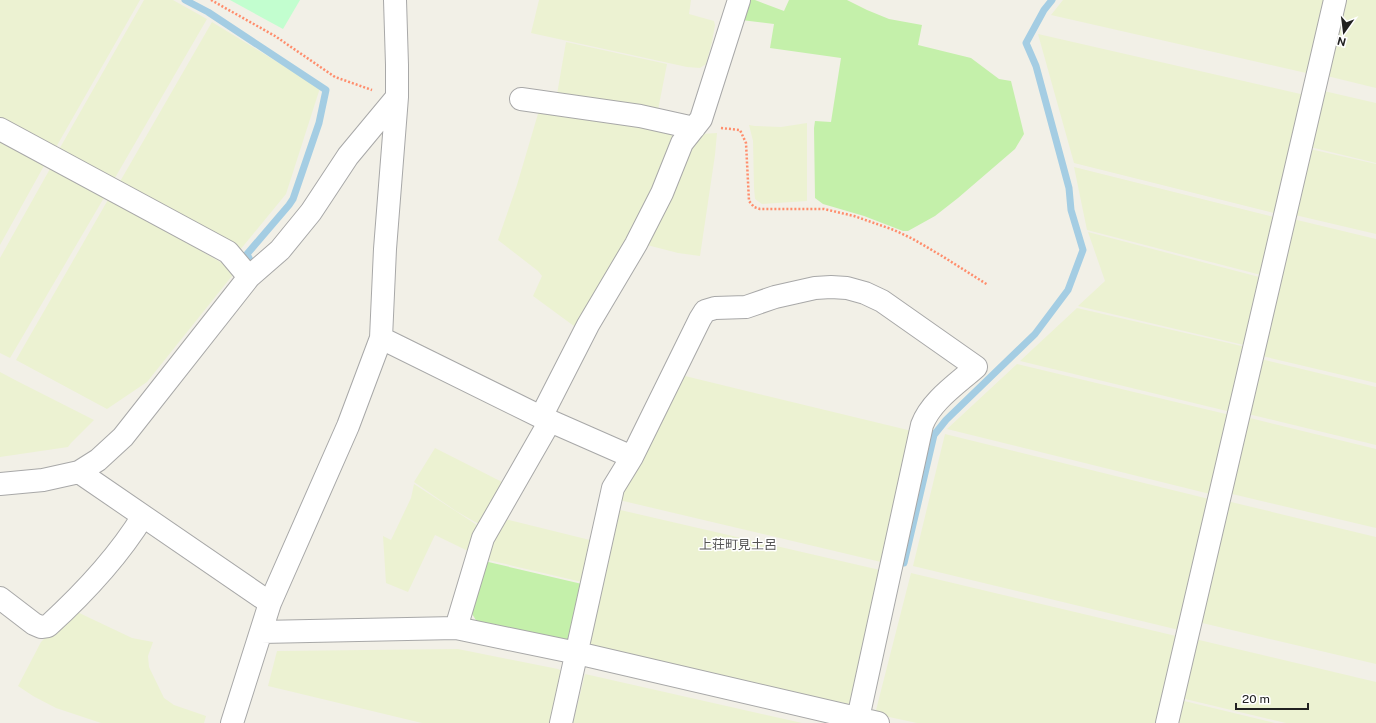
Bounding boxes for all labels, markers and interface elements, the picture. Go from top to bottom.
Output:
north arrow [1324,12,1364,52]
text: N [1336,35,1347,49]
district label: 上荘町見土呂 [699,537,777,552]
scale bar [1236,685,1308,711]
text: 20 m [1242,692,1270,706]

